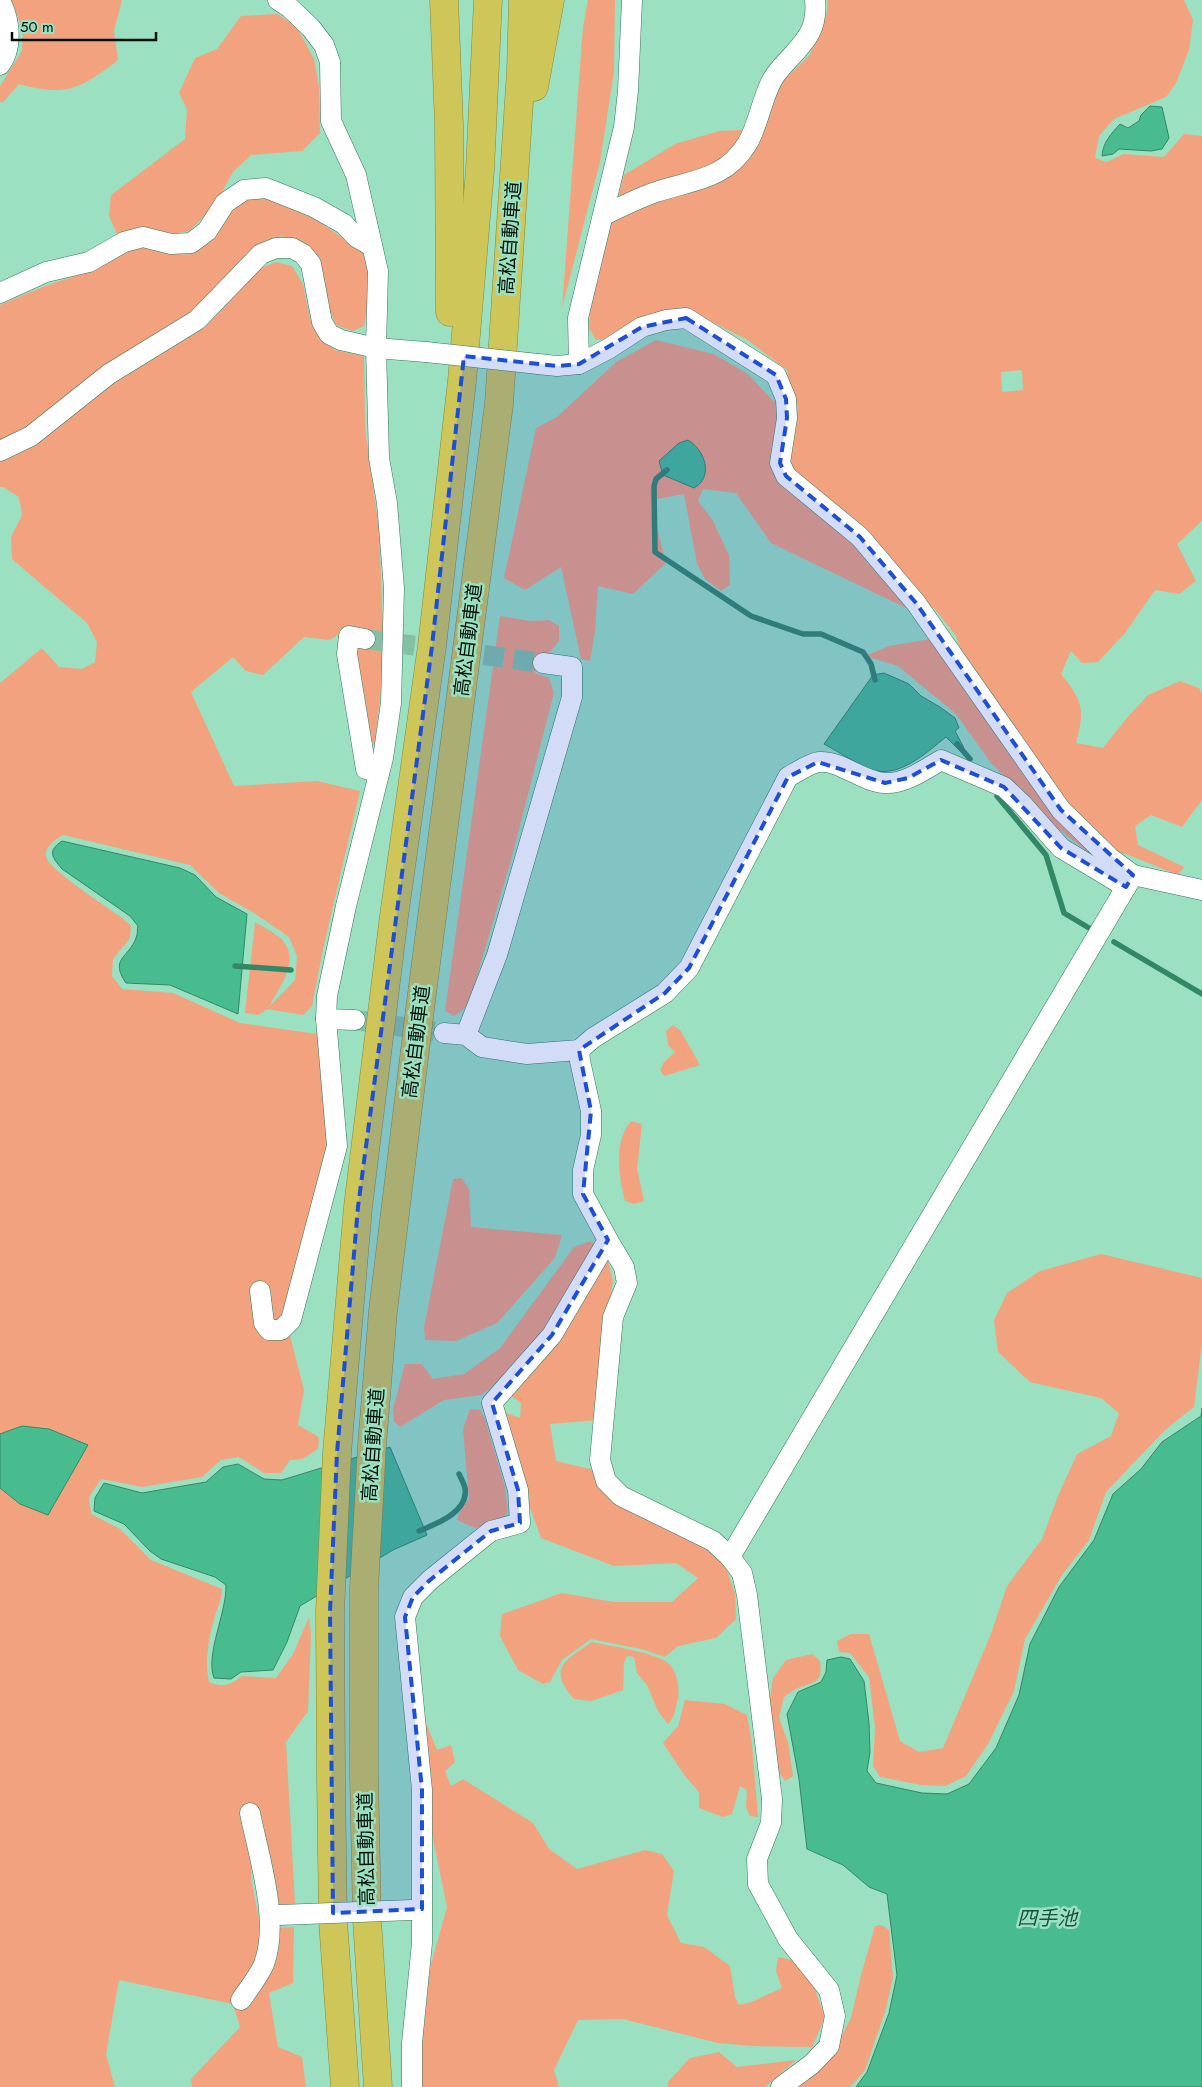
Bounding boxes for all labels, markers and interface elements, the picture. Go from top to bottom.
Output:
scale bar [12,10,156,42]
text: 50 m [20,16,54,38]
street label: 高松自動車道 [493,180,527,296]
street label: 高松自動車道 [448,582,488,698]
street label: 高松自動車道 [396,984,436,1100]
street label: 高松自動車道 [356,1387,390,1503]
street label: 高松自動車道 [352,1792,380,1906]
water label: 四手池 [1017,1904,1079,1933]

